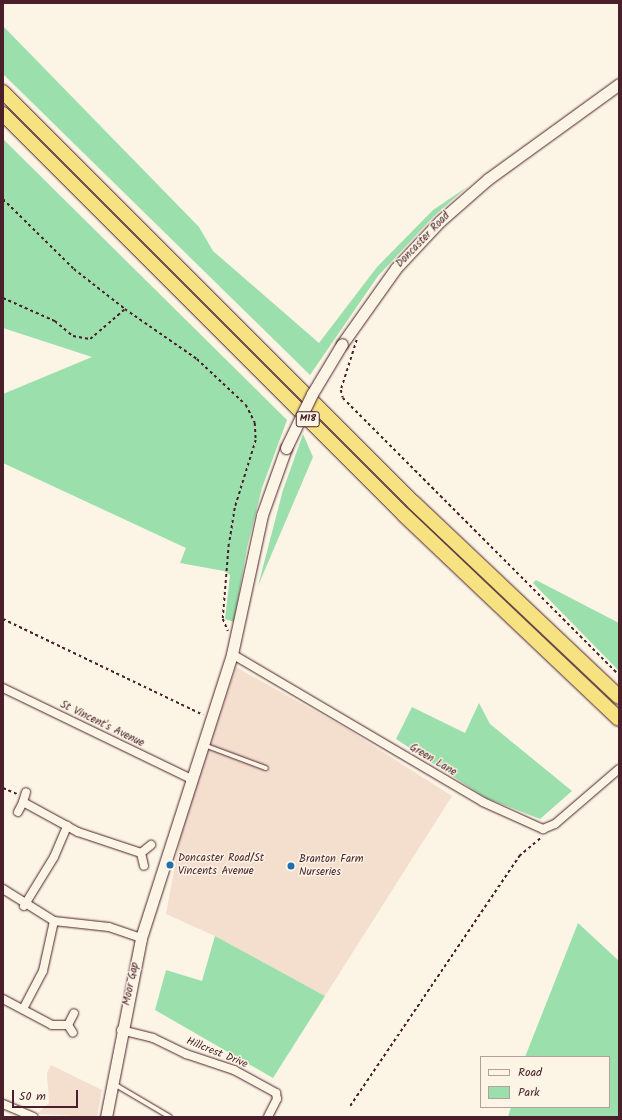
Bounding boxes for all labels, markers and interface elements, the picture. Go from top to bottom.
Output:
street label: Doncaster Road [393,210,453,270]
road number: M18 [295,411,321,427]
street label: St Vincent's Avenue [58,698,146,750]
street label: Green Lane [407,741,459,779]
place label: Doncaster Road/St Vincents Avenue [178,852,264,878]
place label: Branton Farm Nurseries [299,853,363,879]
marker: Doncaster Road/St Vincents Avenue [165,860,175,870]
marker: Branton Farm Nurseries [286,861,296,871]
street label: Moor Gap [120,961,142,1007]
street label: Hillcrest Drive [184,1035,250,1071]
legend [480,1056,610,1108]
text: Road [518,1063,542,1082]
scale bar [14,1082,80,1108]
text: Park [518,1083,540,1102]
text: 50 m [19,1087,46,1106]

